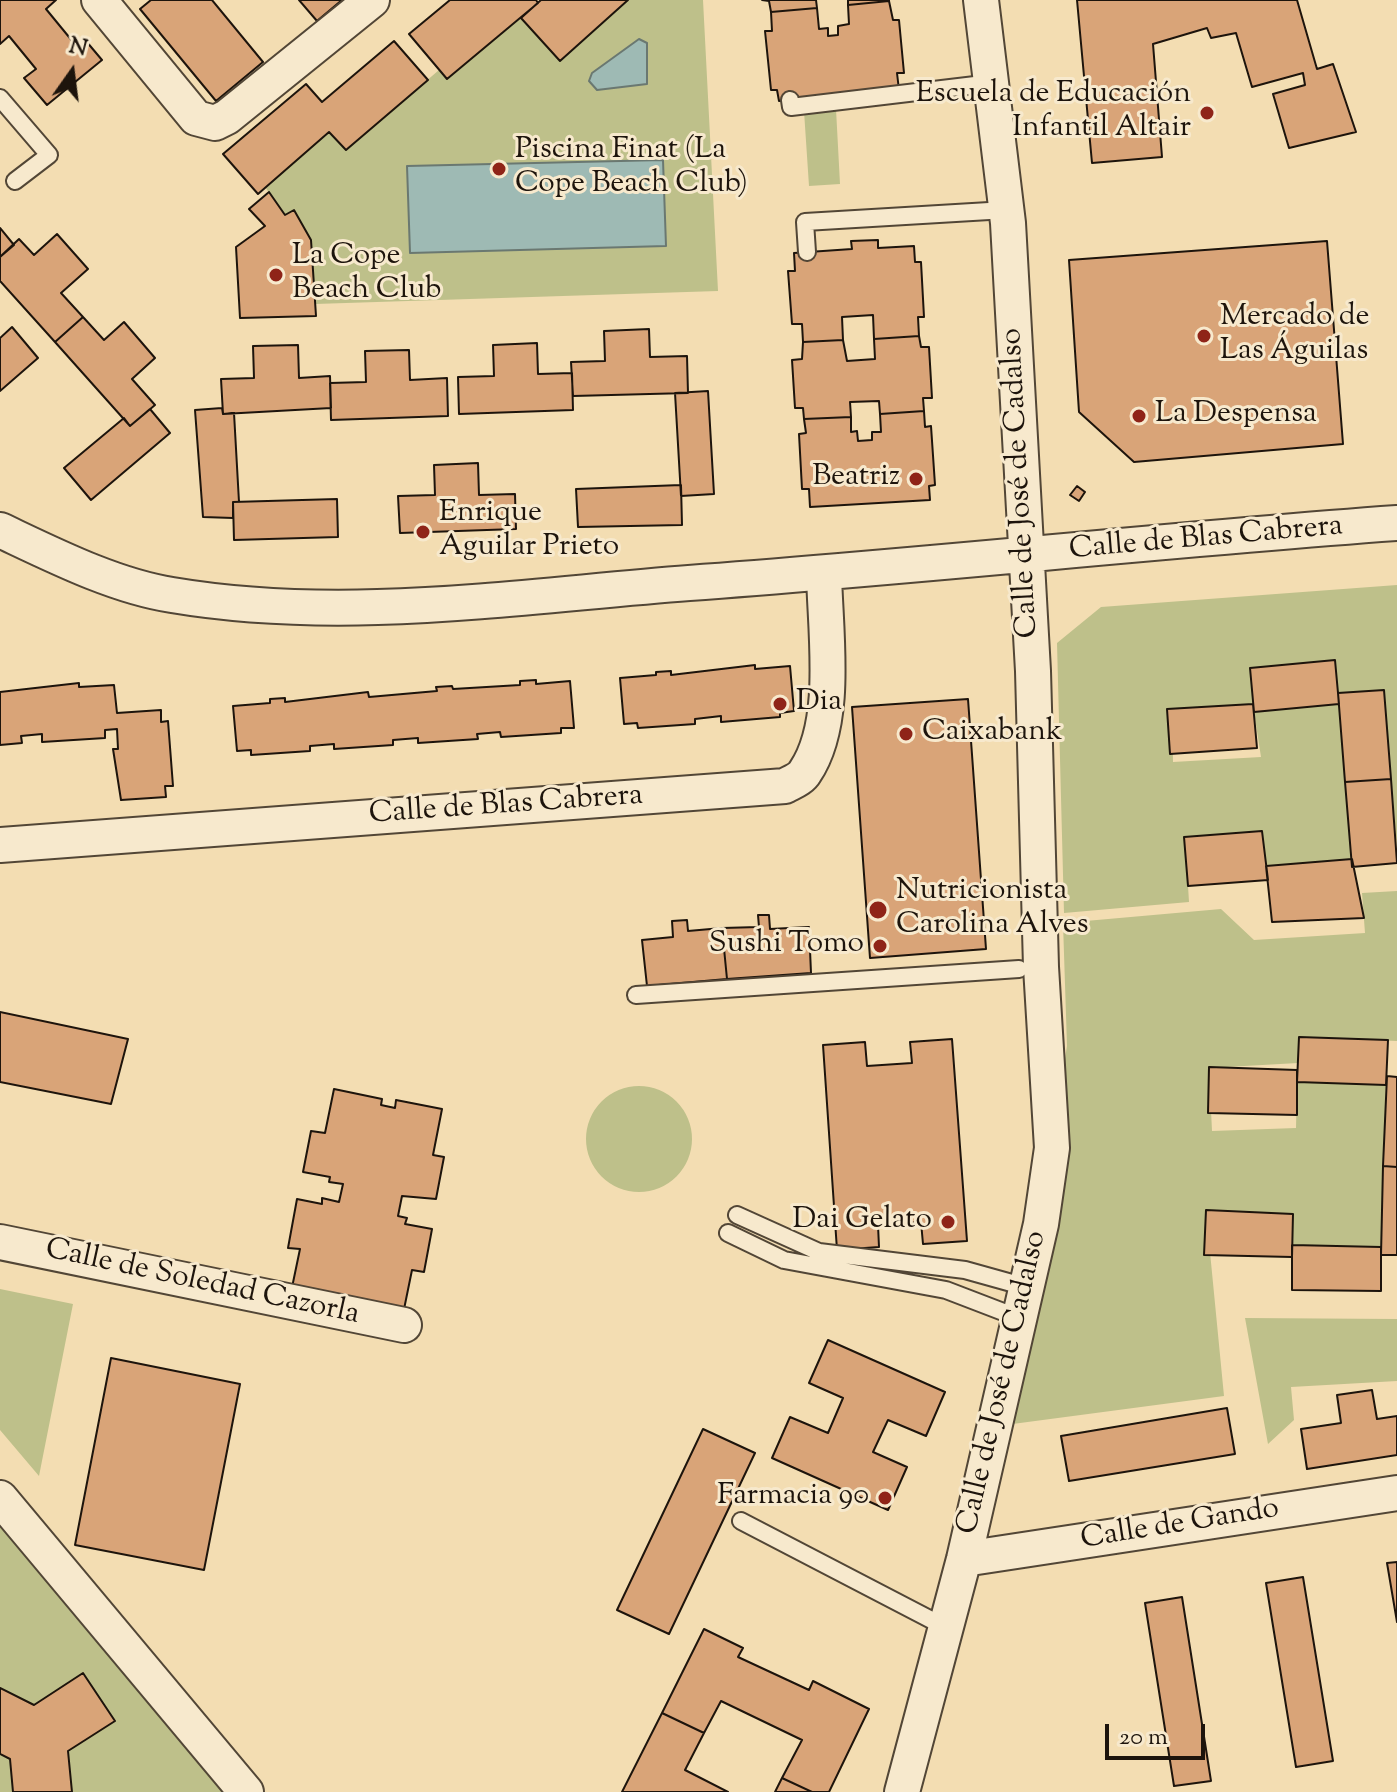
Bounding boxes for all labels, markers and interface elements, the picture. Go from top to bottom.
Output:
text: N [65,31,90,66]
north arrow [32,32,112,112]
place label: Escuela de Educación Infantil Altair [916,78,1191,148]
marker: Escuela de Educación Infantil Altair [1198,104,1216,122]
place label: Piscina Finat (La Cope Beach Club) [515,134,748,204]
marker: Piscina Finat (La Cope Beach Club) [490,160,508,178]
place label: La Cope Beach Club [292,240,441,310]
marker: La Cope Beach Club [267,266,285,284]
place label: Mercado de Las Águilas [1220,301,1369,372]
street label: Calle de José de Cadalso [996,327,1048,639]
marker: Mercado de Las Águilas [1195,327,1213,345]
place label: La Despensa [1155,398,1317,434]
marker: La Despensa [1130,407,1148,425]
place label: Beatriz [812,461,900,497]
marker: Beatriz [907,470,925,488]
place label: Enrique Aguilar Prieto [439,497,619,568]
street label: Calle de Blas Cabrera [1068,510,1344,570]
marker: Enrique Aguilar Prieto [414,523,432,541]
place label: Dia [796,686,842,722]
marker: Dia [771,695,789,713]
place label: Caixabank [922,716,1062,752]
marker: Caixabank [897,725,915,743]
street label: Calle de Blas Cabrera [368,779,644,835]
place label: Nutricionista Carolina Alves [896,875,1089,946]
marker: Nutricionista Carolina Alves [867,899,889,921]
place label: Sushi Tomo [709,928,864,964]
marker: Sushi Tomo [871,937,889,955]
place label: Dai Gelato [793,1204,932,1240]
marker: Dai Gelato [939,1213,957,1231]
street label: Calle de José de Cadalso [952,1228,1056,1538]
street label: Calle de Soledad Cazorla [42,1233,362,1335]
place label: Farmacia 90 [717,1480,869,1516]
marker: Farmacia 90 [876,1489,894,1507]
street label: Calle de Gando [1078,1493,1282,1559]
scale bar [1109,1708,1209,1758]
text: 20 m [1119,1721,1168,1755]

